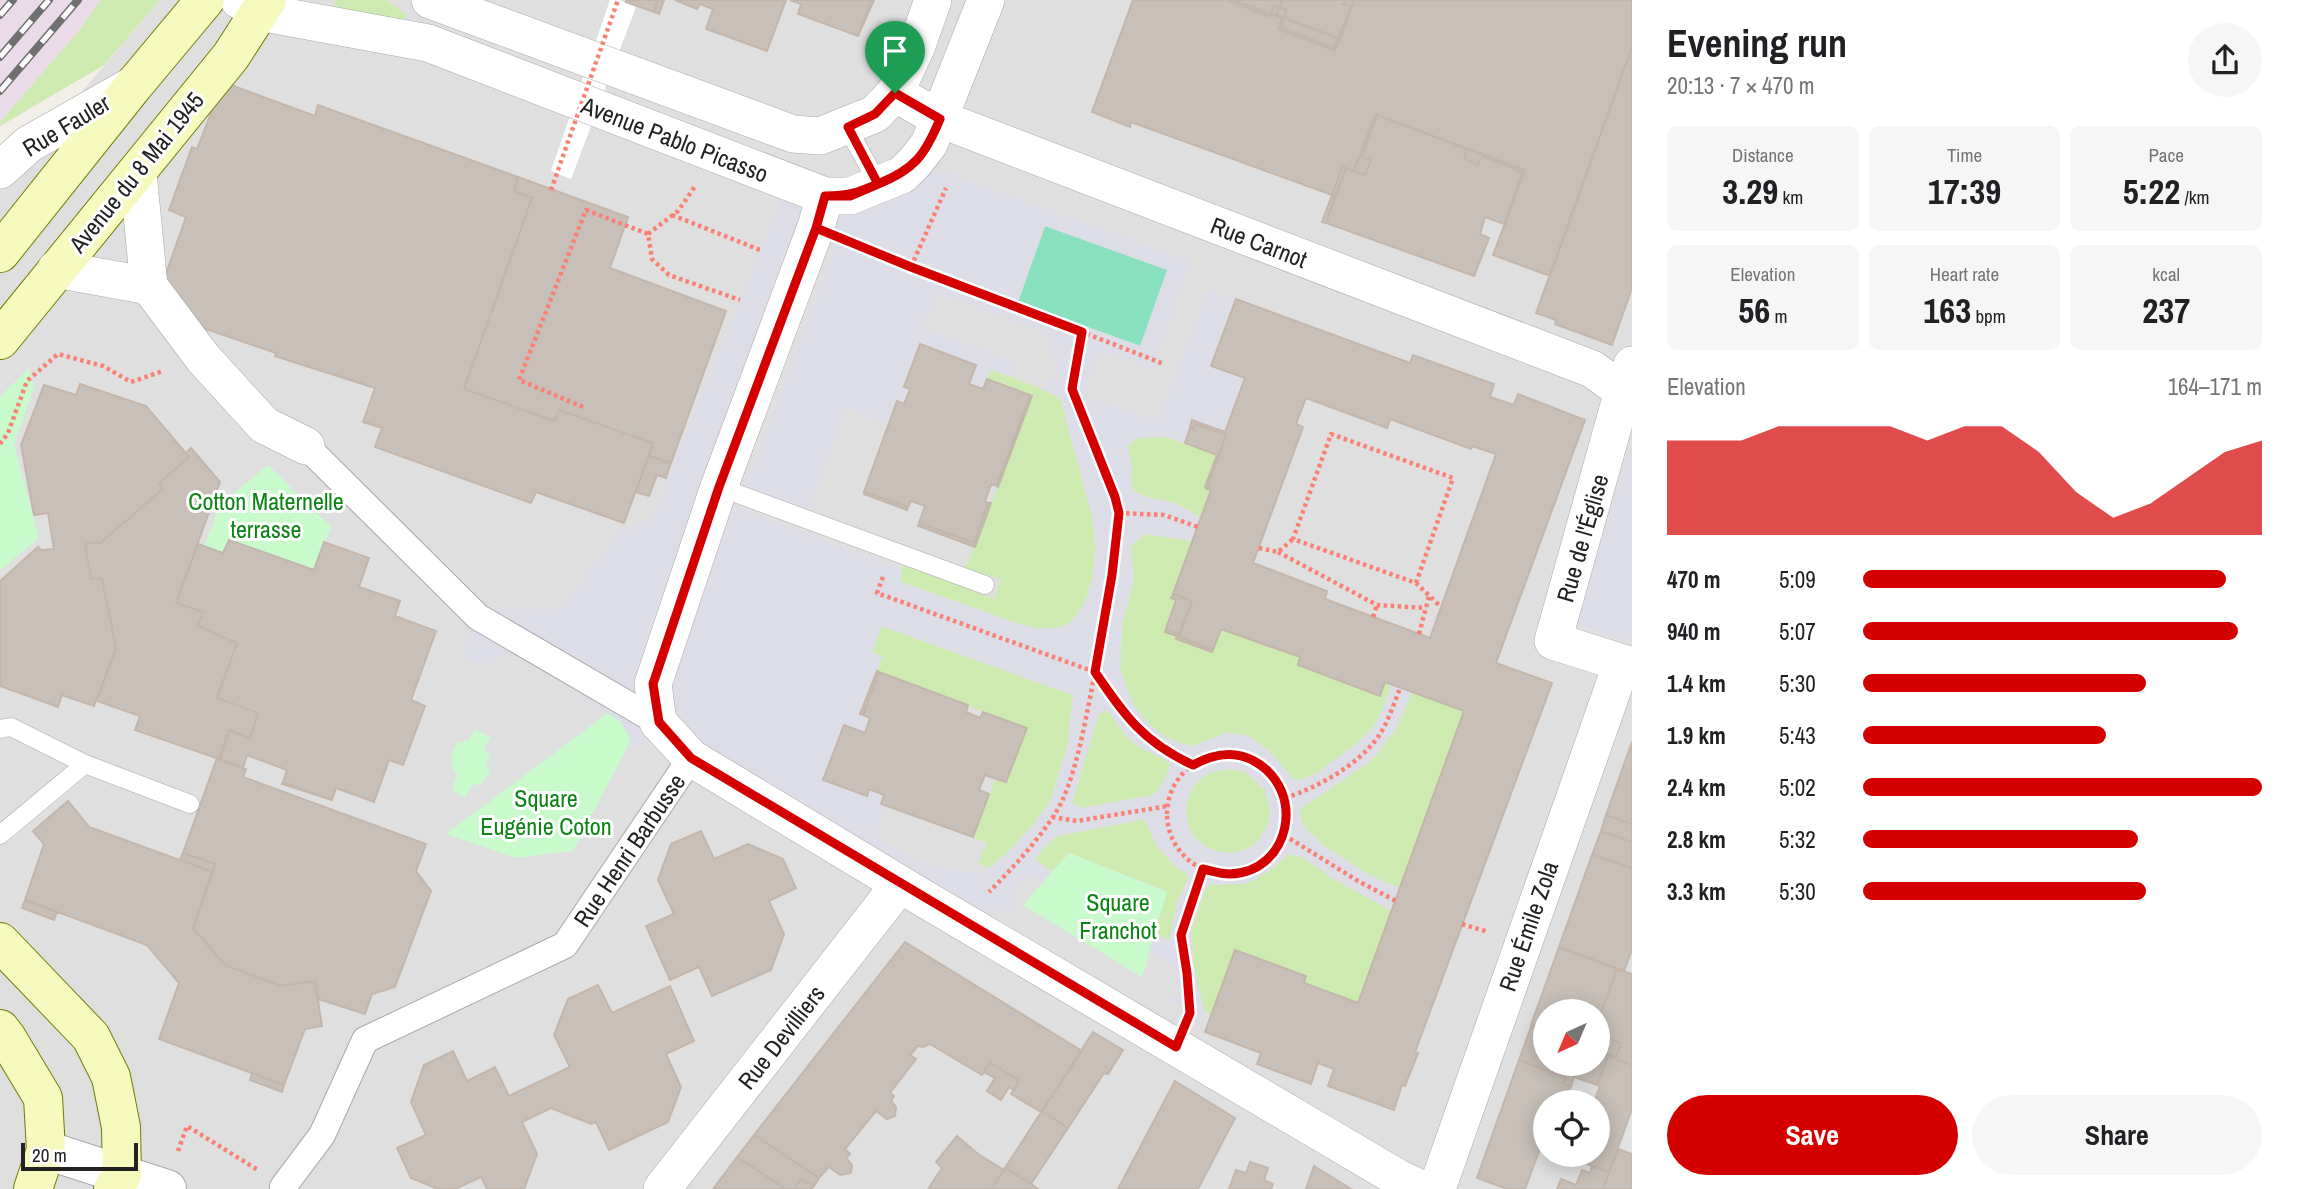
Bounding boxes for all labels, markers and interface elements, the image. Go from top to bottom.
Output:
text: Evening run [1667,18,1847,69]
pin [865,21,925,93]
button: share [2188,23,2262,97]
icon: arrive [876,32,914,70]
text: 20:13 · 7 × 470 m [1667,70,1814,101]
street label: Avenue du 8 Mai 1945 [61,85,211,260]
street label: Rue Fauler [16,86,116,164]
street label: Avenue Pablo Picasso [576,88,773,189]
text: Distance [1732,142,1794,168]
text: Time [1947,142,1982,168]
text: Pace [2148,142,2184,168]
text: 3.29 [1722,168,1778,215]
text: 17:39 [1928,168,2001,215]
text: 5:22 [2123,168,2180,215]
text: km [1778,184,1803,210]
text: /km [2180,184,2210,210]
street label: Rue Carnot [1206,209,1312,275]
text: Elevation [1730,261,1795,287]
text: Heart rate [1930,261,1999,287]
text: kcal [2152,261,2180,287]
text: 56 [1738,287,1770,334]
text: 163 [1923,287,1971,334]
text: 237 [2142,287,2190,334]
text: m [1770,303,1787,329]
text: bpm [1971,303,2006,329]
text: Elevation [1667,371,1746,402]
text: 164–171 m [2168,371,2262,402]
street label: Rue de l'Église [1548,470,1616,606]
park label: Cotton Maternelle terrasse [188,485,344,545]
text: 470 m [1667,564,1720,595]
text: 5:09 [1779,564,1816,595]
text: 940 m [1667,616,1720,647]
text: 5:07 [1779,616,1816,647]
text: 1.4 km [1667,668,1726,699]
text: 5:30 [1779,668,1816,699]
text: 1.9 km [1667,720,1726,751]
text: 5:43 [1779,720,1816,751]
street label: Rue Henri Barbusse [566,767,692,933]
text: 2.4 km [1667,772,1726,803]
text: 5:02 [1779,772,1816,803]
park label: Square Eugénie Coton [480,782,612,842]
text: 2.8 km [1667,824,1726,855]
text: 5:32 [1779,824,1816,855]
street label: Rue Émile Zola [1491,857,1565,995]
text: 3.3 km [1667,876,1726,907]
text: 5:30 [1779,876,1816,907]
park label: Square Franchot [1079,886,1157,946]
street label: Rue Devilliers [730,978,832,1096]
north arrow [1533,999,1610,1076]
map controls [1533,999,1610,1167]
button: locate [1533,1090,1610,1167]
button: Save [1667,1095,1958,1175]
button: Share [1972,1095,2262,1175]
scale bar [21,1140,138,1172]
text: 20 m [32,1142,67,1168]

